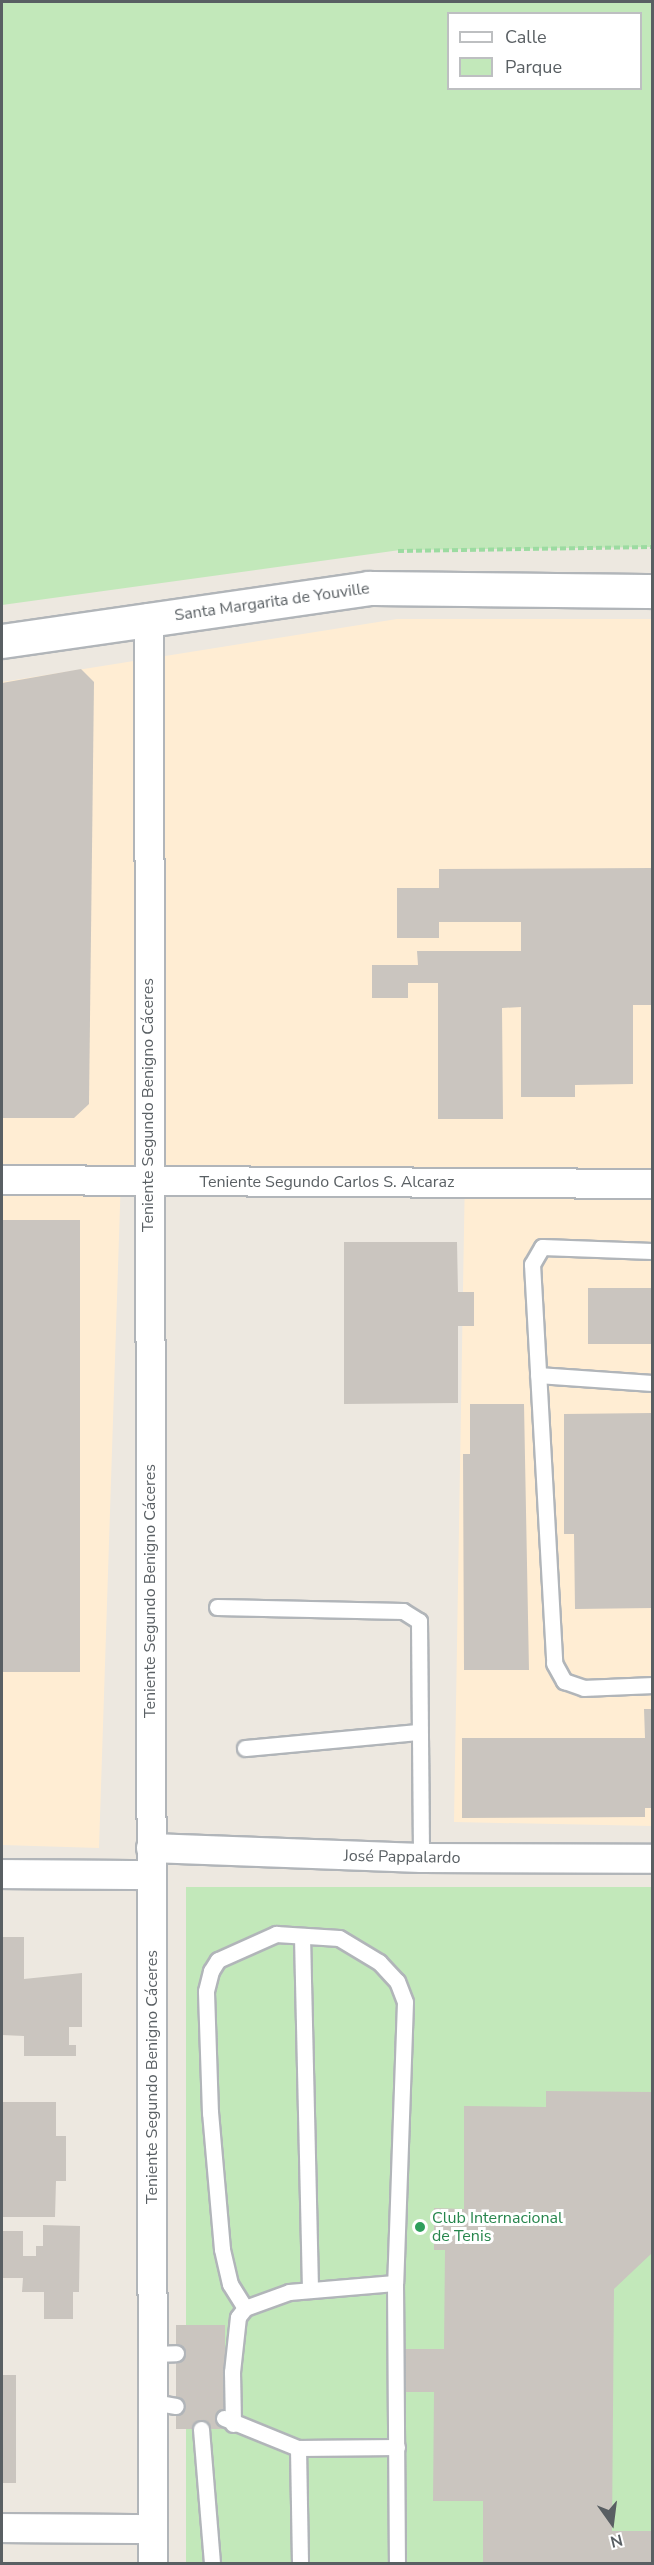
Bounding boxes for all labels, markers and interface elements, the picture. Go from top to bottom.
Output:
legend [447,12,642,90]
text: Calle [505,25,547,49]
text: Parque [505,55,562,79]
street label: Santa Margarita de Youville [173,579,371,625]
street label: Teniente Segundo Benigno Cáceres [138,978,158,1232]
street label: Teniente Segundo Carlos S. Alcaraz [200,1172,454,1192]
street label: Teniente Segundo Benigno Cáceres [140,1464,160,1718]
street label: José Pappalardo [343,1846,461,1868]
street label: Teniente Segundo Benigno Cáceres [142,1950,162,2204]
place label: Club Internacional de Tenis [432,2208,563,2246]
marker: Club Internacional de Tenis [413,2220,427,2234]
north arrow [582,2493,642,2553]
text: N [608,2528,625,2553]

